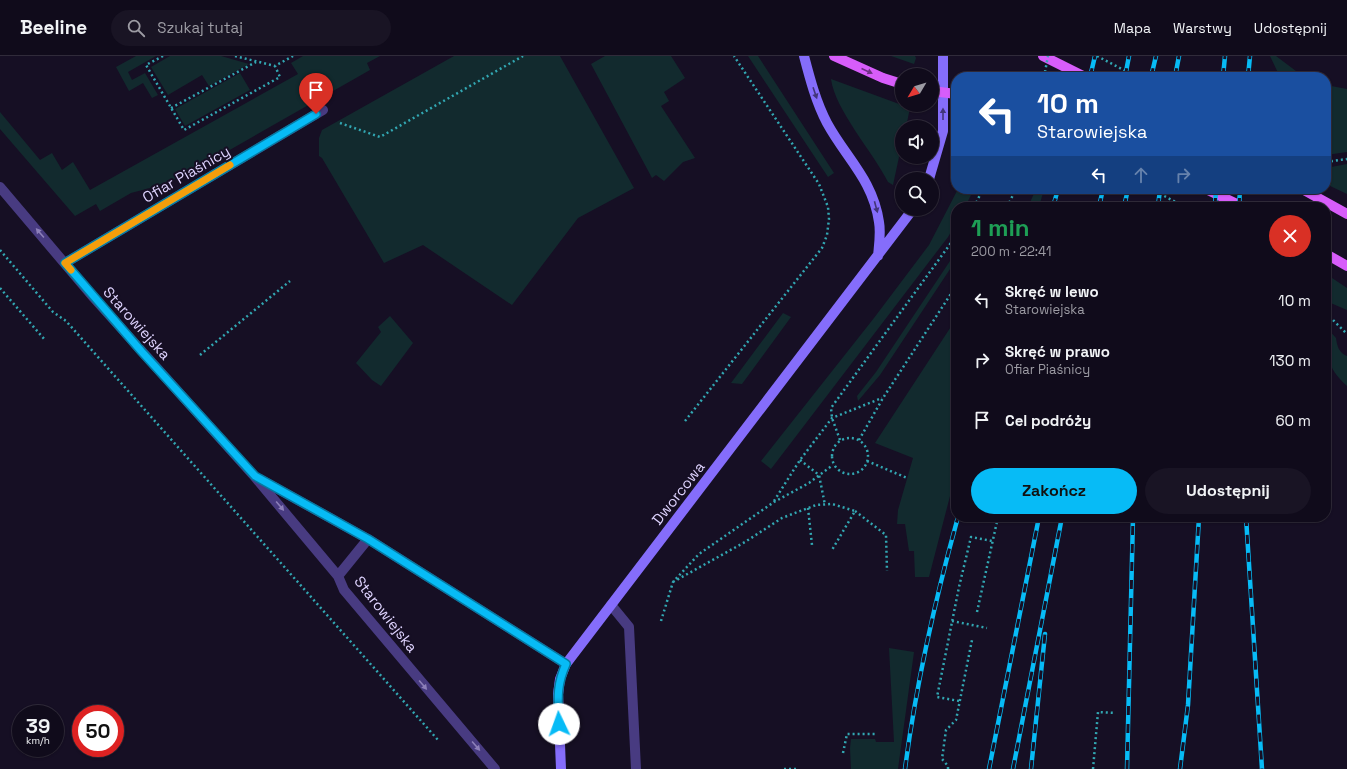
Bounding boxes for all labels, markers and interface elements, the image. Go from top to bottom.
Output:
search box [111,10,391,46]
text: Beeline [20,15,87,40]
icon: search [125,17,147,39]
text: Szukaj tutaj [157,18,243,37]
text: Mapa [1114,19,1151,37]
text: Warstwy [1173,19,1232,37]
text: Udostępnij [1254,19,1327,37]
one-way arrow [862,68,873,74]
north arrow [895,68,939,112]
map controls [895,68,939,216]
pin [299,73,333,114]
icon: arrive [305,79,327,101]
text: 10 m [1037,85,1099,121]
one-way arrow [812,88,818,100]
icon: left [971,88,1023,140]
one-way arrow [940,107,946,120]
button: sound [895,120,939,164]
text: Starowiejska [1037,120,1147,143]
street label: Ofiar Piaśnicy [139,141,233,207]
icon: left [1088,164,1110,186]
icon: ahead [1130,164,1152,186]
icon: right [1172,164,1194,186]
button: search [895,172,939,216]
one-way arrow [873,201,879,214]
text: 1 min [971,212,1030,243]
button: close [1269,215,1311,257]
one-way arrow [35,228,44,238]
text: 200 m · 22:41 [971,243,1051,260]
street label: Starowiejska [99,282,175,364]
text: Skręć w lewo [1005,282,1099,301]
icon: left [971,289,993,311]
text: 10 m [1278,291,1311,310]
text: Starowiejska [1005,301,1085,318]
text: Skręć w prawo [1005,342,1110,361]
icon: right [971,349,993,371]
text: 130 m [1269,351,1311,370]
text: Ofiar Piaśnicy [1005,361,1090,378]
icon: arrive [971,409,993,431]
text: Cel podróży [1005,411,1091,430]
text: 60 m [1275,411,1311,430]
street label: Dworcowa [647,457,709,528]
button: Zakończ [971,468,1137,514]
button: Udostępnij [1145,468,1311,514]
one-way arrow [276,501,285,512]
street label: Starowiejska [350,572,422,656]
one-way arrow [419,680,428,690]
position arrow [538,703,580,745]
speed limit sign: 50 [72,705,124,757]
text: 39 [26,713,50,739]
text: km/h [26,734,50,747]
one-way arrow [471,741,480,752]

